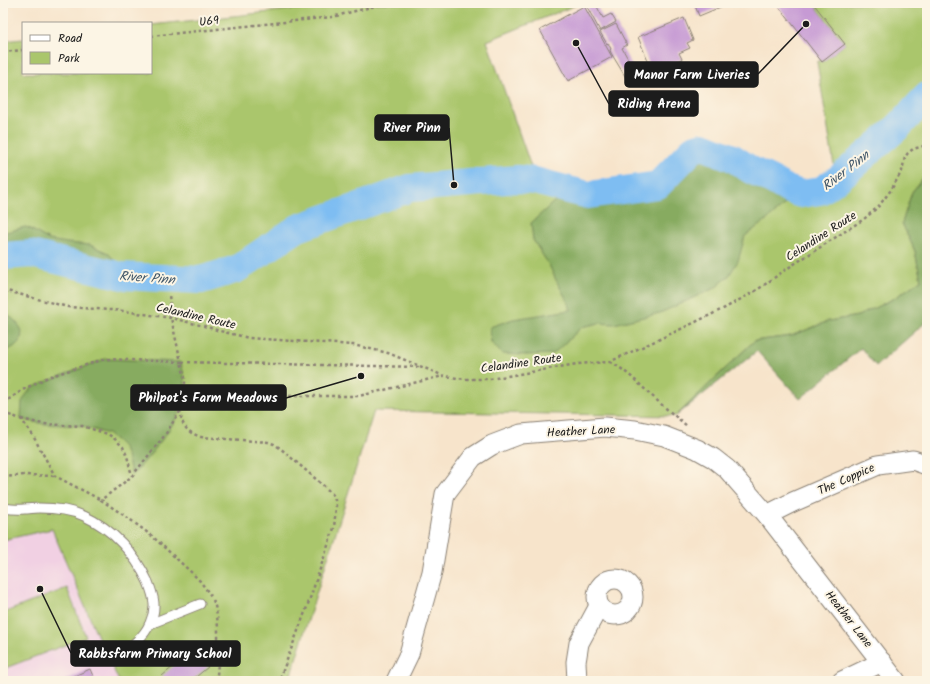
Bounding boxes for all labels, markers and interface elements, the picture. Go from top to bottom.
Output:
street label: U69 [198,11,220,32]
legend [22,22,152,74]
text: Road [58,29,83,48]
text: Park [58,49,80,68]
callout: Manor Farm Liveries [625,62,758,87]
text: Manor Farm Liveries [634,65,750,86]
callout: Riding Arena [609,91,698,116]
text: Riding Arena [617,94,691,115]
callout: River Pinn [375,115,449,140]
text: River Pinn [383,118,441,139]
water label: River Pinn [818,145,875,197]
street label: Celandine Route [782,206,861,267]
water label: River Pinn [118,266,176,291]
street label: Celandine Route [154,298,238,335]
street label: Celandine Route [480,348,563,379]
callout: Philpot's Farm Meadows [131,385,286,410]
text: Philpot's Farm Meadows [138,388,278,409]
street label: Heather Lane [546,420,616,443]
street label: The Coppice [815,458,878,500]
street label: Heather Lane [820,587,877,653]
callout: Rabbsfarm Primary School [71,641,240,666]
text: Rabbsfarm Primary School [78,644,232,665]

